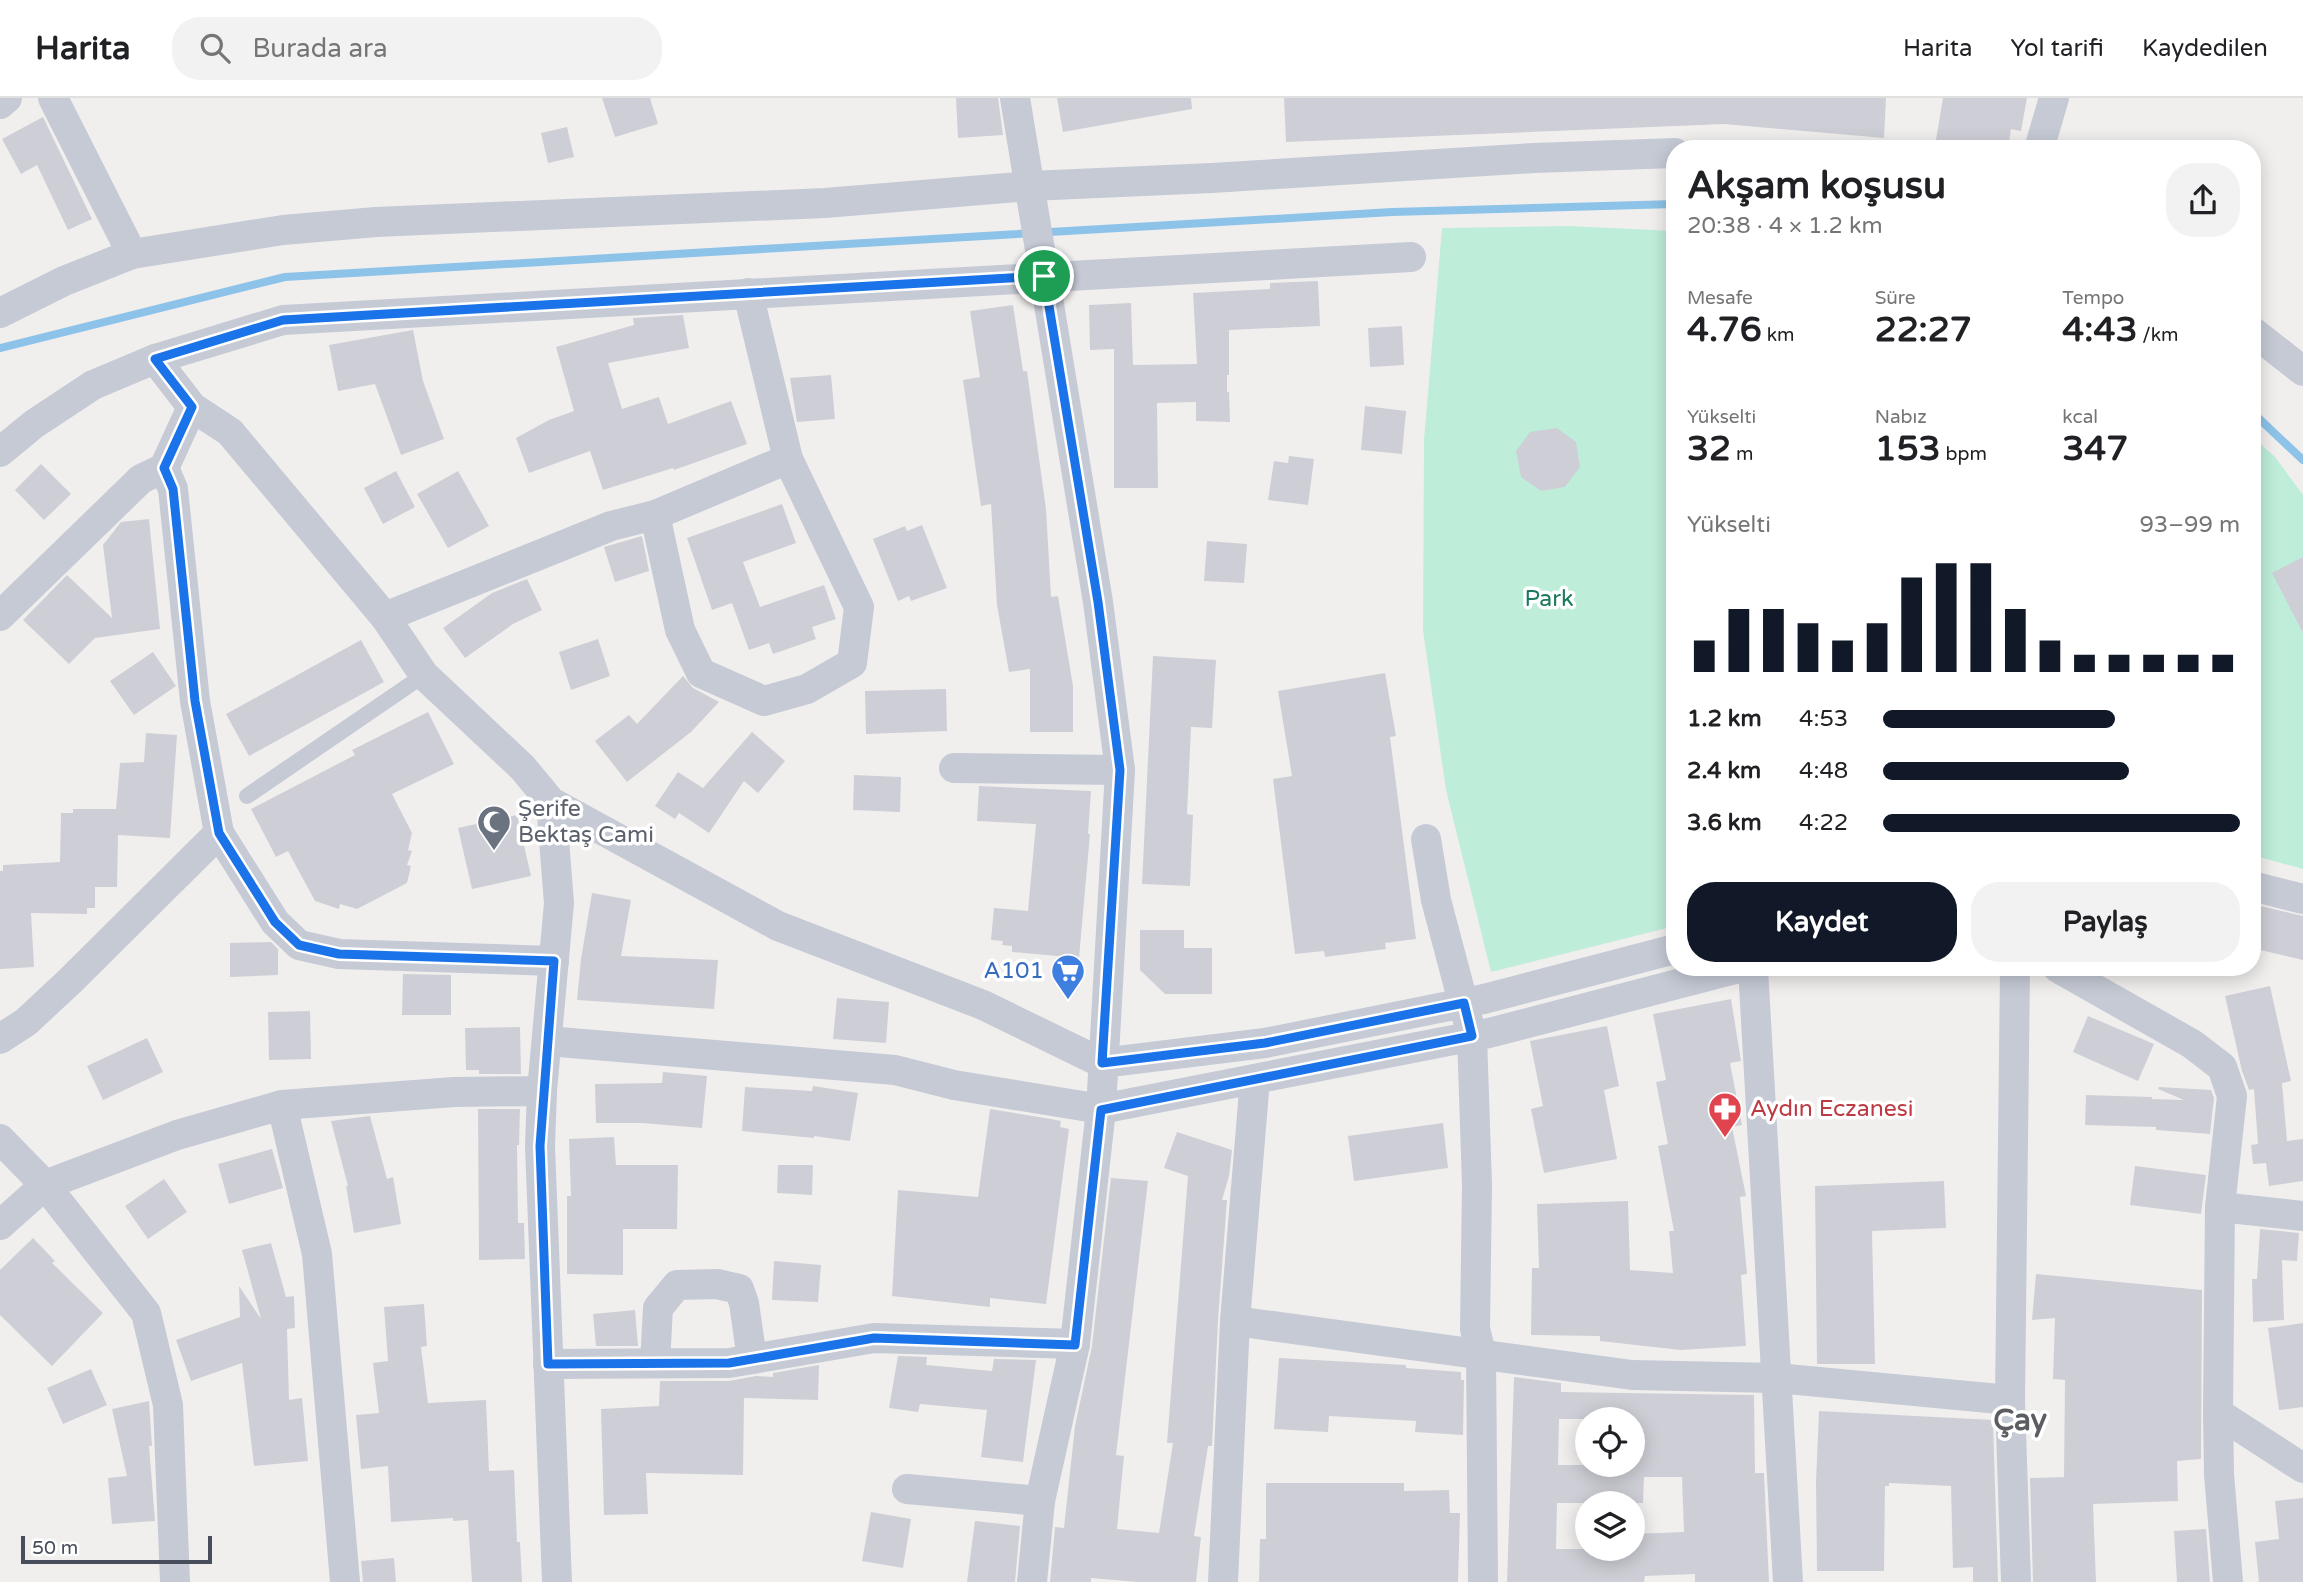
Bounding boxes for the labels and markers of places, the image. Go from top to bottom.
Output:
pin [1014,246,1074,306]
place label: Şerife Bektaş Cami [518,795,654,849]
mosque icon: Şerife Bektaş Cami [475,803,513,852]
supermarket icon: A101 [1049,952,1087,1001]
place label: A101 [984,957,1044,985]
pharmacy icon: Aydın Eczanesi [1706,1090,1744,1139]
place label: Aydın Eczanesi [1750,1095,1914,1123]

